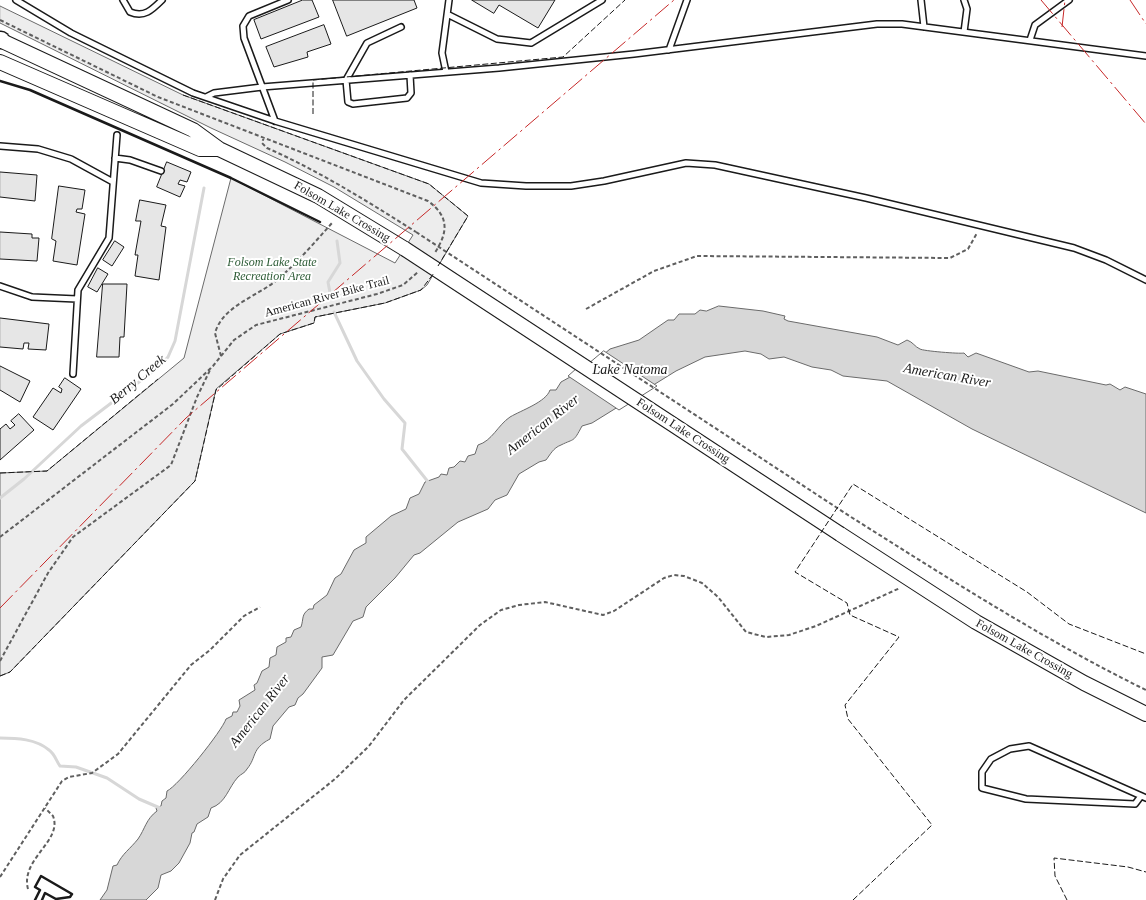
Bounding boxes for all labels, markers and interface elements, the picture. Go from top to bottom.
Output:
street label: Folsom Lake Crossing [291,179,393,245]
park label: Folsom Lake State Recreation Area [227,256,317,284]
street label: American River Bike Trail [263,273,391,321]
water label: Berry Creek [106,352,170,408]
water label: American River [902,360,992,392]
water label: Lake Natoma [592,362,668,378]
water label: American River [503,391,583,459]
street label: Folsom Lake Crossing [634,395,732,467]
street label: Folsom Lake Crossing [973,616,1075,682]
water label: American River [226,671,294,751]

